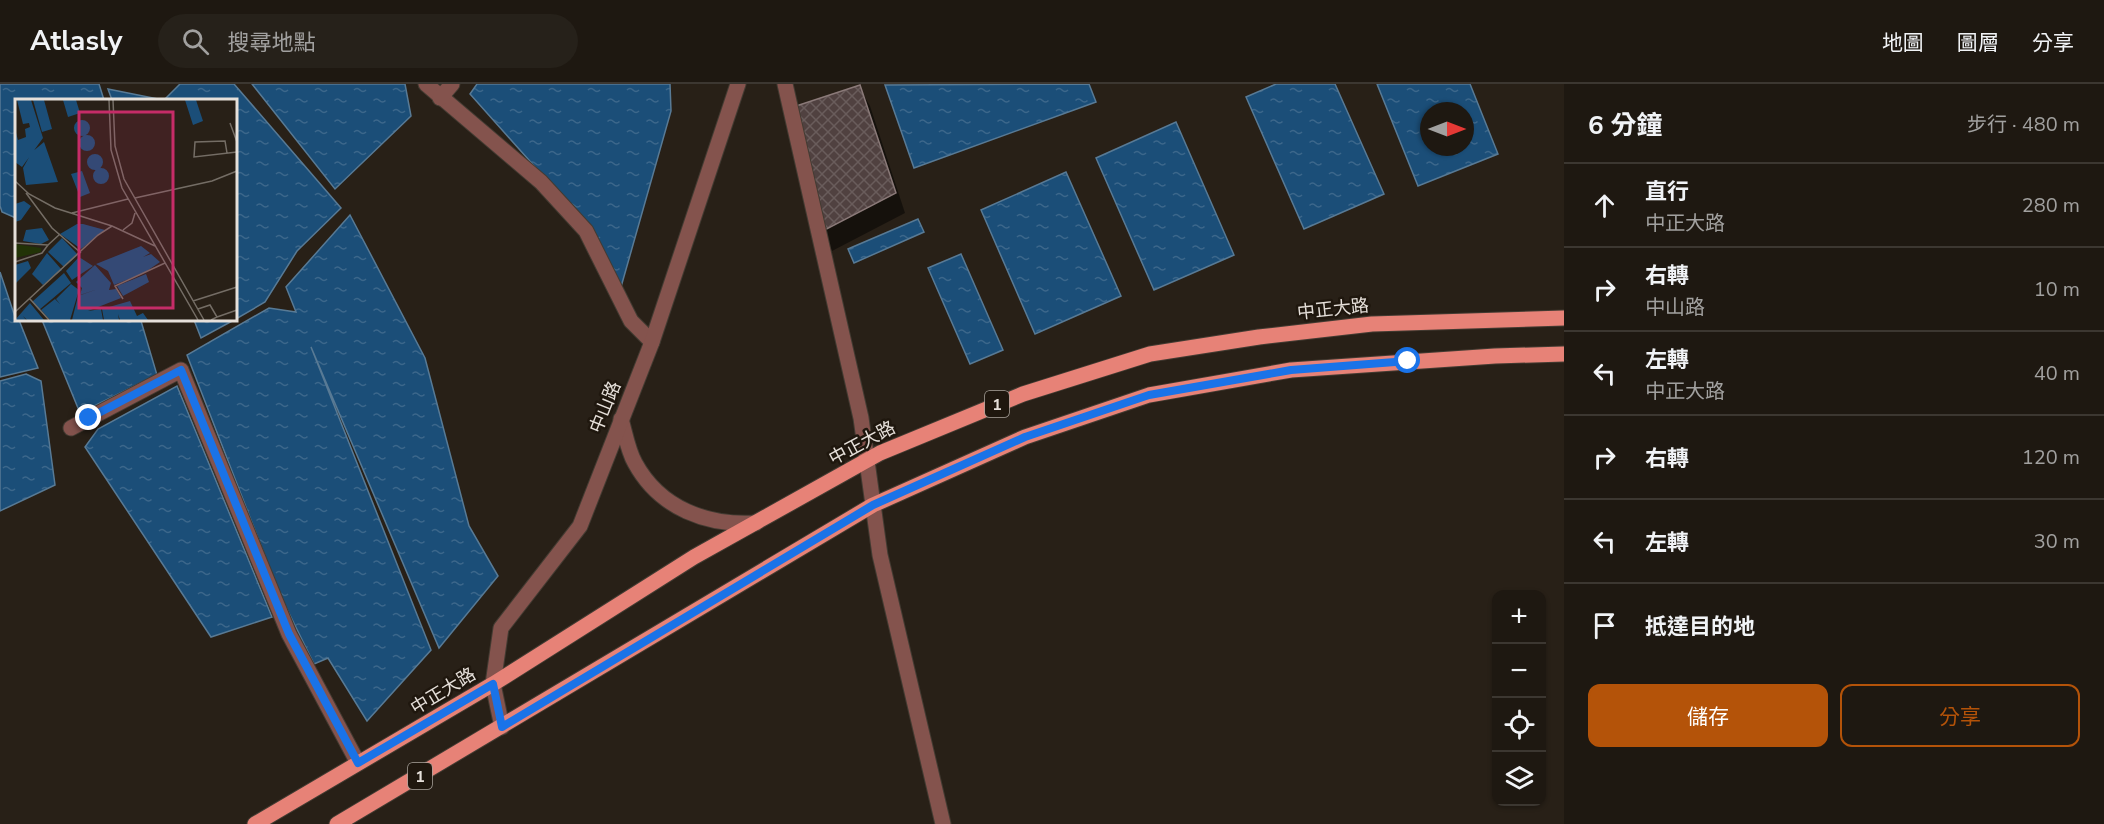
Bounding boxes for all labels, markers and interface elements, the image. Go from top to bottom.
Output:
search box [158,14,578,68]
text: Atlasly [30,22,122,60]
icon: search [179,25,212,58]
text: 搜尋地點 [227,28,315,58]
text: 地圖 [1882,29,1924,57]
text: 圖層 [1957,29,1999,57]
text: 分享 [2032,29,2074,57]
inset map [15,99,237,321]
north arrow [1420,102,1474,156]
text: 6 分鐘 [1588,108,1663,143]
text: 步行 · 480 m [1967,111,2080,138]
text: 直行 [1645,177,1689,207]
icon: ahead [1588,189,1621,222]
text: 280 m [2022,192,2080,219]
text: 中正大路 [1645,210,1725,237]
text: 右轉 [1645,261,1689,291]
icon: right [1588,273,1621,306]
text: 10 m [2034,276,2080,303]
street label: 中正大路 [1296,293,1370,325]
text: 中山路 [1645,294,1705,321]
text: 左轉 [1645,345,1689,375]
route start [1394,347,1420,373]
icon: left [1588,357,1621,390]
text: 40 m [2034,360,2080,387]
street label: 中山路 [584,377,626,437]
text: 中正大路 [1645,378,1725,405]
road number: 1 [985,391,1009,417]
route end [75,404,101,430]
street label: 中正大路 [825,416,899,470]
icon: right [1588,441,1621,474]
text: 右轉 [1645,444,1689,474]
text: 120 m [2022,444,2080,471]
icon: left [1588,525,1621,558]
text: 左轉 [1645,528,1689,558]
text: 30 m [2034,528,2080,555]
map controls [1492,590,1546,806]
button: + [1492,590,1546,644]
icon: arrive [1588,609,1621,642]
text: 抵達目的地 [1645,612,1755,642]
button: − [1492,644,1546,698]
street label: 中正大路 [406,662,480,720]
button: 儲存 [1588,684,1828,747]
button: 分享 [1840,684,2080,747]
button: locate [1492,698,1546,752]
button: layers [1492,752,1546,806]
road number: 1 [408,763,432,789]

